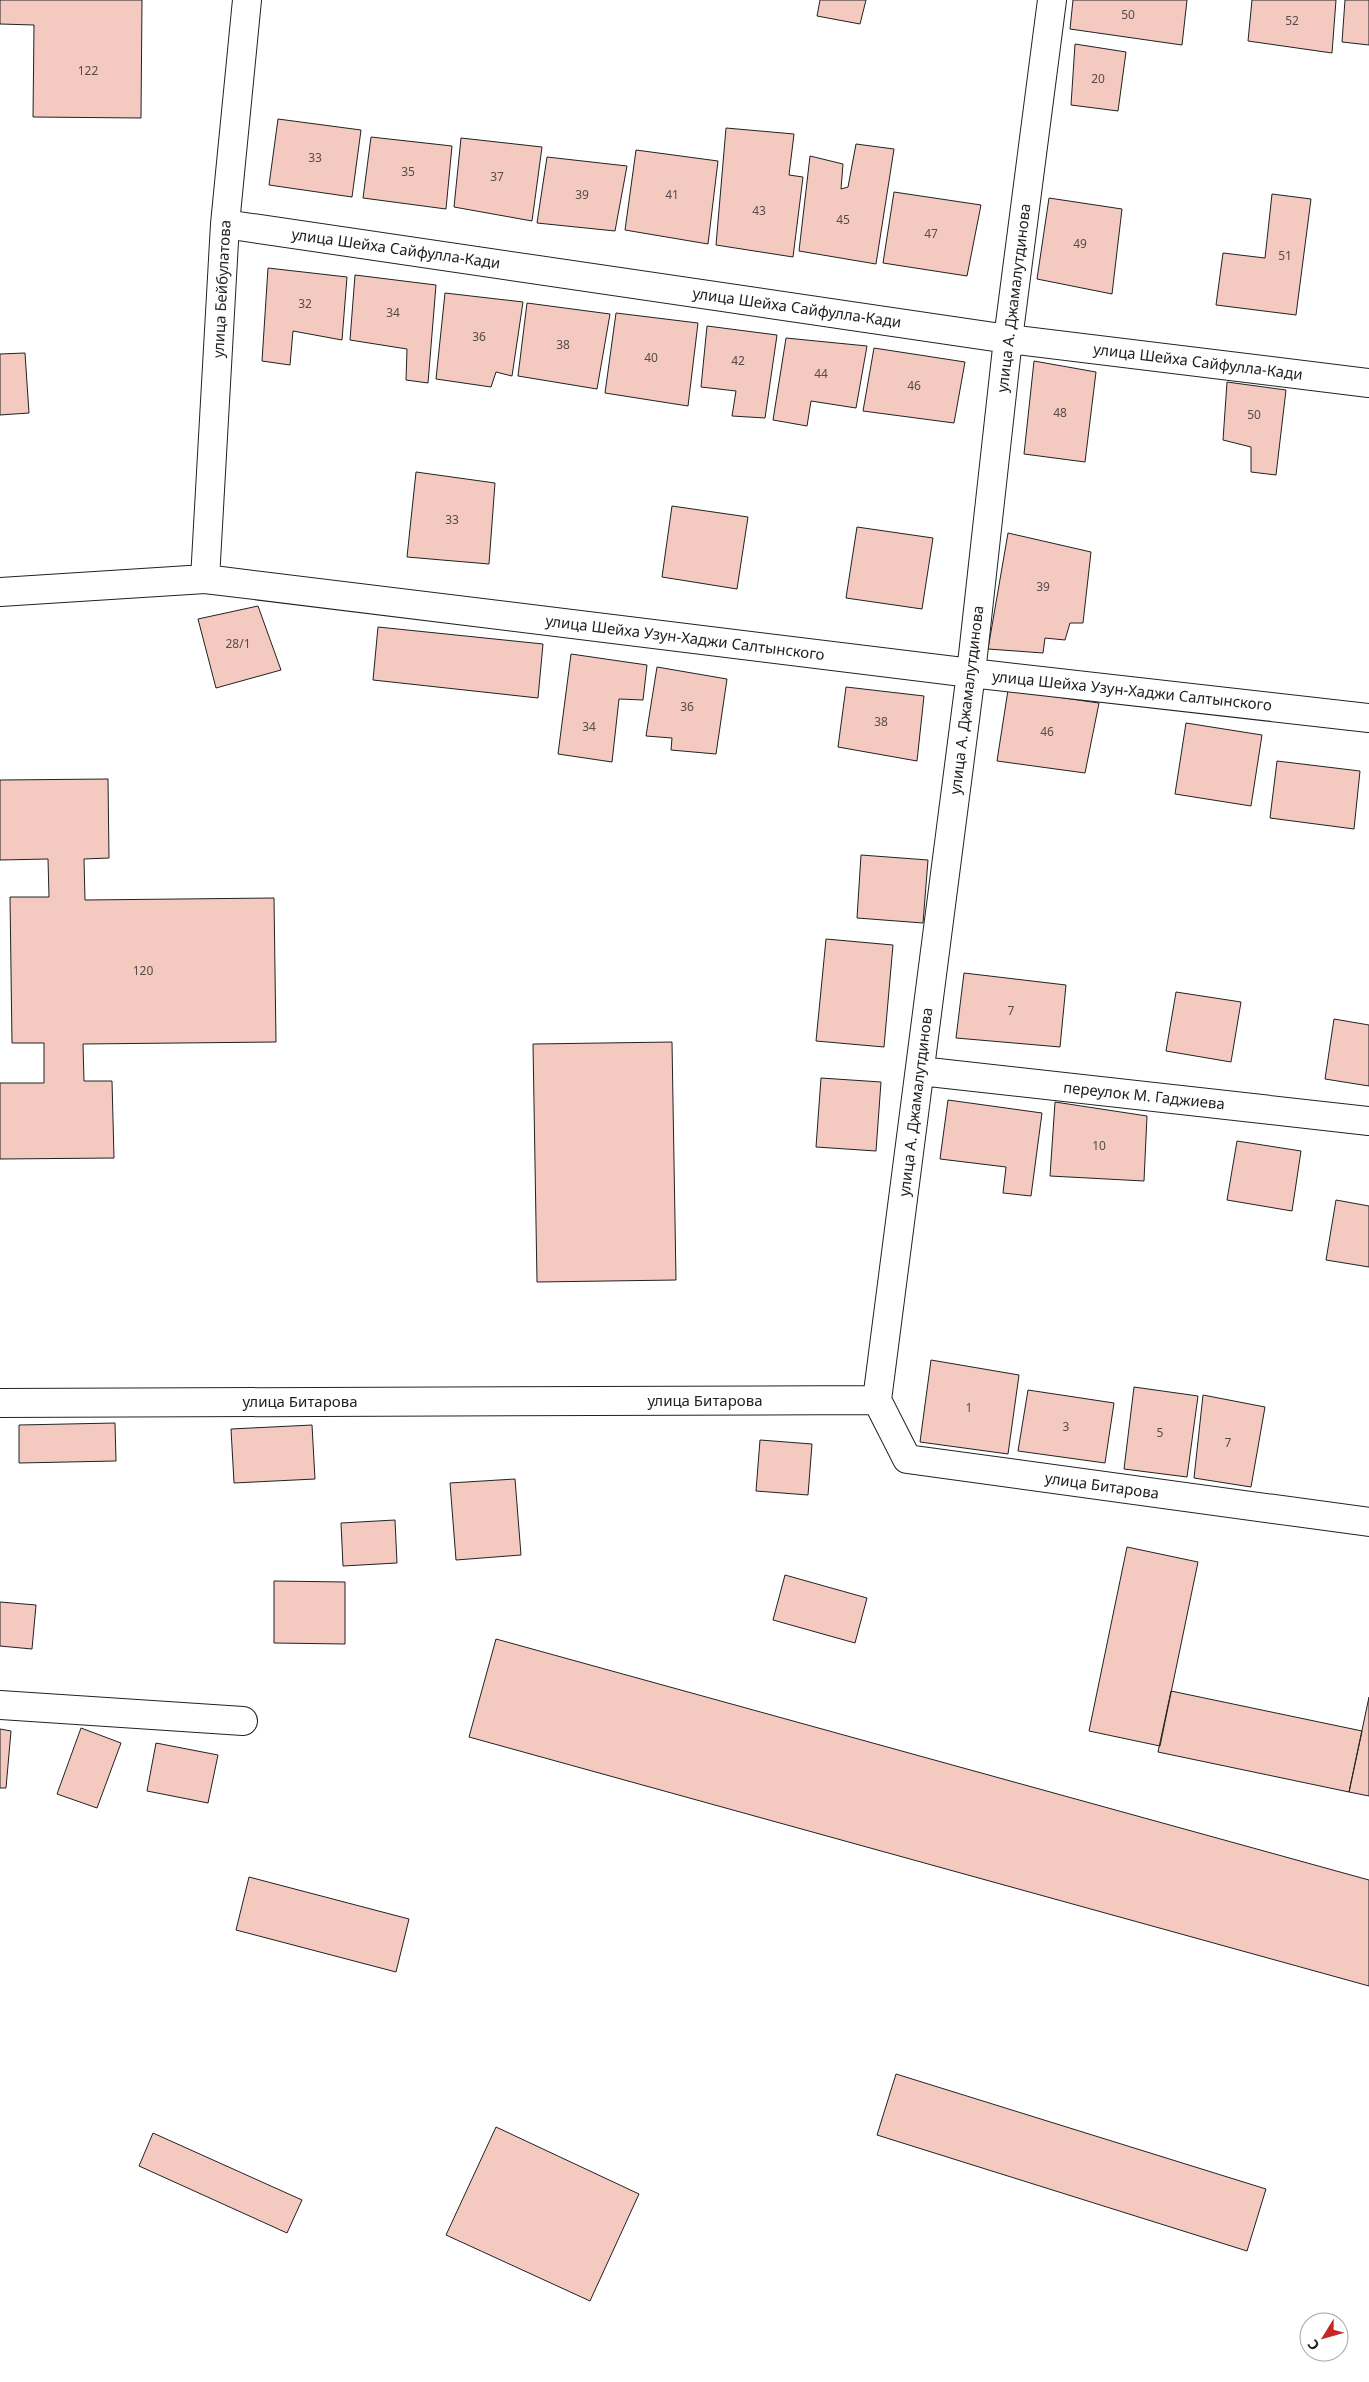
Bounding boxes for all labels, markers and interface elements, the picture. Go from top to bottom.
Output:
house number: 50 [1121,6,1135,23]
house number: 52 [1285,12,1299,29]
house number: 122 [78,62,98,79]
house number: 20 [1091,70,1105,87]
house number: 33 [308,149,322,166]
house number: 35 [401,163,415,180]
house number: 37 [490,168,504,185]
house number: 39 [575,186,589,203]
house number: 41 [665,186,679,203]
house number: 43 [752,202,766,219]
street label: улица А. Джамалутдинова [991,202,1035,394]
house number: 45 [836,211,850,228]
street label: улица Бейбулатова [207,219,235,358]
street label: улица Шейха Сайфулла-Кади [290,223,502,273]
house number: 47 [924,225,938,242]
house number: 49 [1073,235,1087,252]
house number: 51 [1278,247,1292,264]
street label: улица Шейха Сайфулла-Кади [691,282,903,332]
house number: 32 [298,295,312,312]
house number: 34 [386,304,400,321]
house number: 36 [472,328,486,345]
house number: 38 [556,336,570,353]
street label: улица Шейха Сайфулла-Кади [1092,338,1304,384]
house number: 40 [644,349,658,366]
house number: 42 [731,352,745,369]
house number: 44 [814,365,828,382]
house number: 46 [907,377,921,394]
house number: 48 [1053,404,1067,421]
house number: 50 [1247,406,1261,423]
house number: 33 [445,511,459,528]
house number: 39 [1036,578,1050,595]
street label: улица А. Джамалутдинова [944,604,988,796]
street label: улица Шейха Узун-Хаджи Салтынского [544,610,826,664]
house number: 28/1 [225,635,251,652]
street label: улица Шейха Узун-Хаджи Салтынского [991,665,1273,715]
house number: 36 [680,698,694,715]
house number: 38 [874,713,888,730]
house number: 34 [582,718,596,735]
house number: 46 [1040,723,1054,740]
house number: 120 [133,962,153,979]
house number: 7 [1008,1002,1015,1019]
street label: улица А. Джамалутдинова [893,1006,937,1198]
street label: переулок М. Гаджиева [1062,1077,1226,1113]
house number: 10 [1092,1137,1106,1154]
street label: улица Битарова [647,1390,763,1410]
street label: улица Битарова [242,1391,358,1411]
house number: 1 [966,1399,972,1416]
house number: 3 [1063,1418,1070,1435]
house number: 5 [1157,1424,1164,1441]
house number: 7 [1225,1434,1232,1451]
street label: улица Битарова [1044,1467,1161,1503]
north arrow [1299,2312,1349,2362]
text: С [1303,2336,1324,2354]

